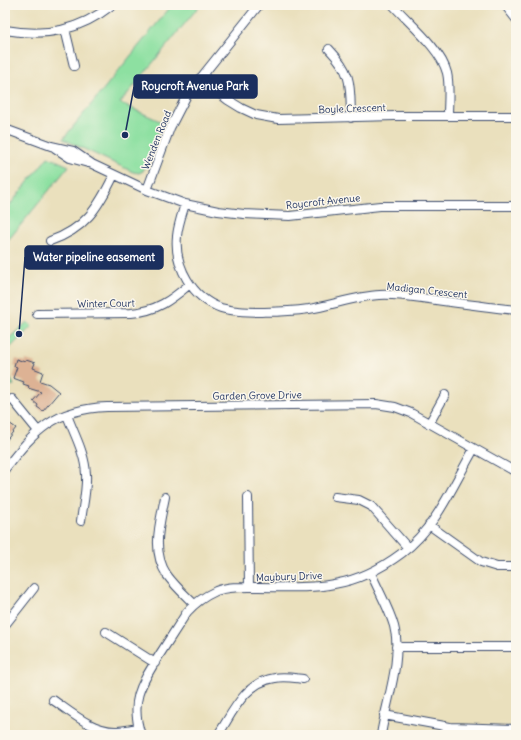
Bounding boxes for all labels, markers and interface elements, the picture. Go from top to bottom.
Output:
callout: Roycroft Avenue Park [134,75,257,98]
text: Roycroft Avenue Park [141,79,249,94]
street label: Boyle Crescent [318,101,387,116]
street label: Wenden Road [139,109,174,172]
street label: Roycroft Avenue [285,191,361,212]
callout: Water pipeline easement [25,246,163,269]
text: Water pipeline easement [33,250,155,265]
street label: Madigan Crescent [386,280,468,301]
street label: Winter Court [77,296,136,311]
street label: Garden Grove Drive [212,388,302,403]
street label: Maybury Drive [256,569,322,584]

